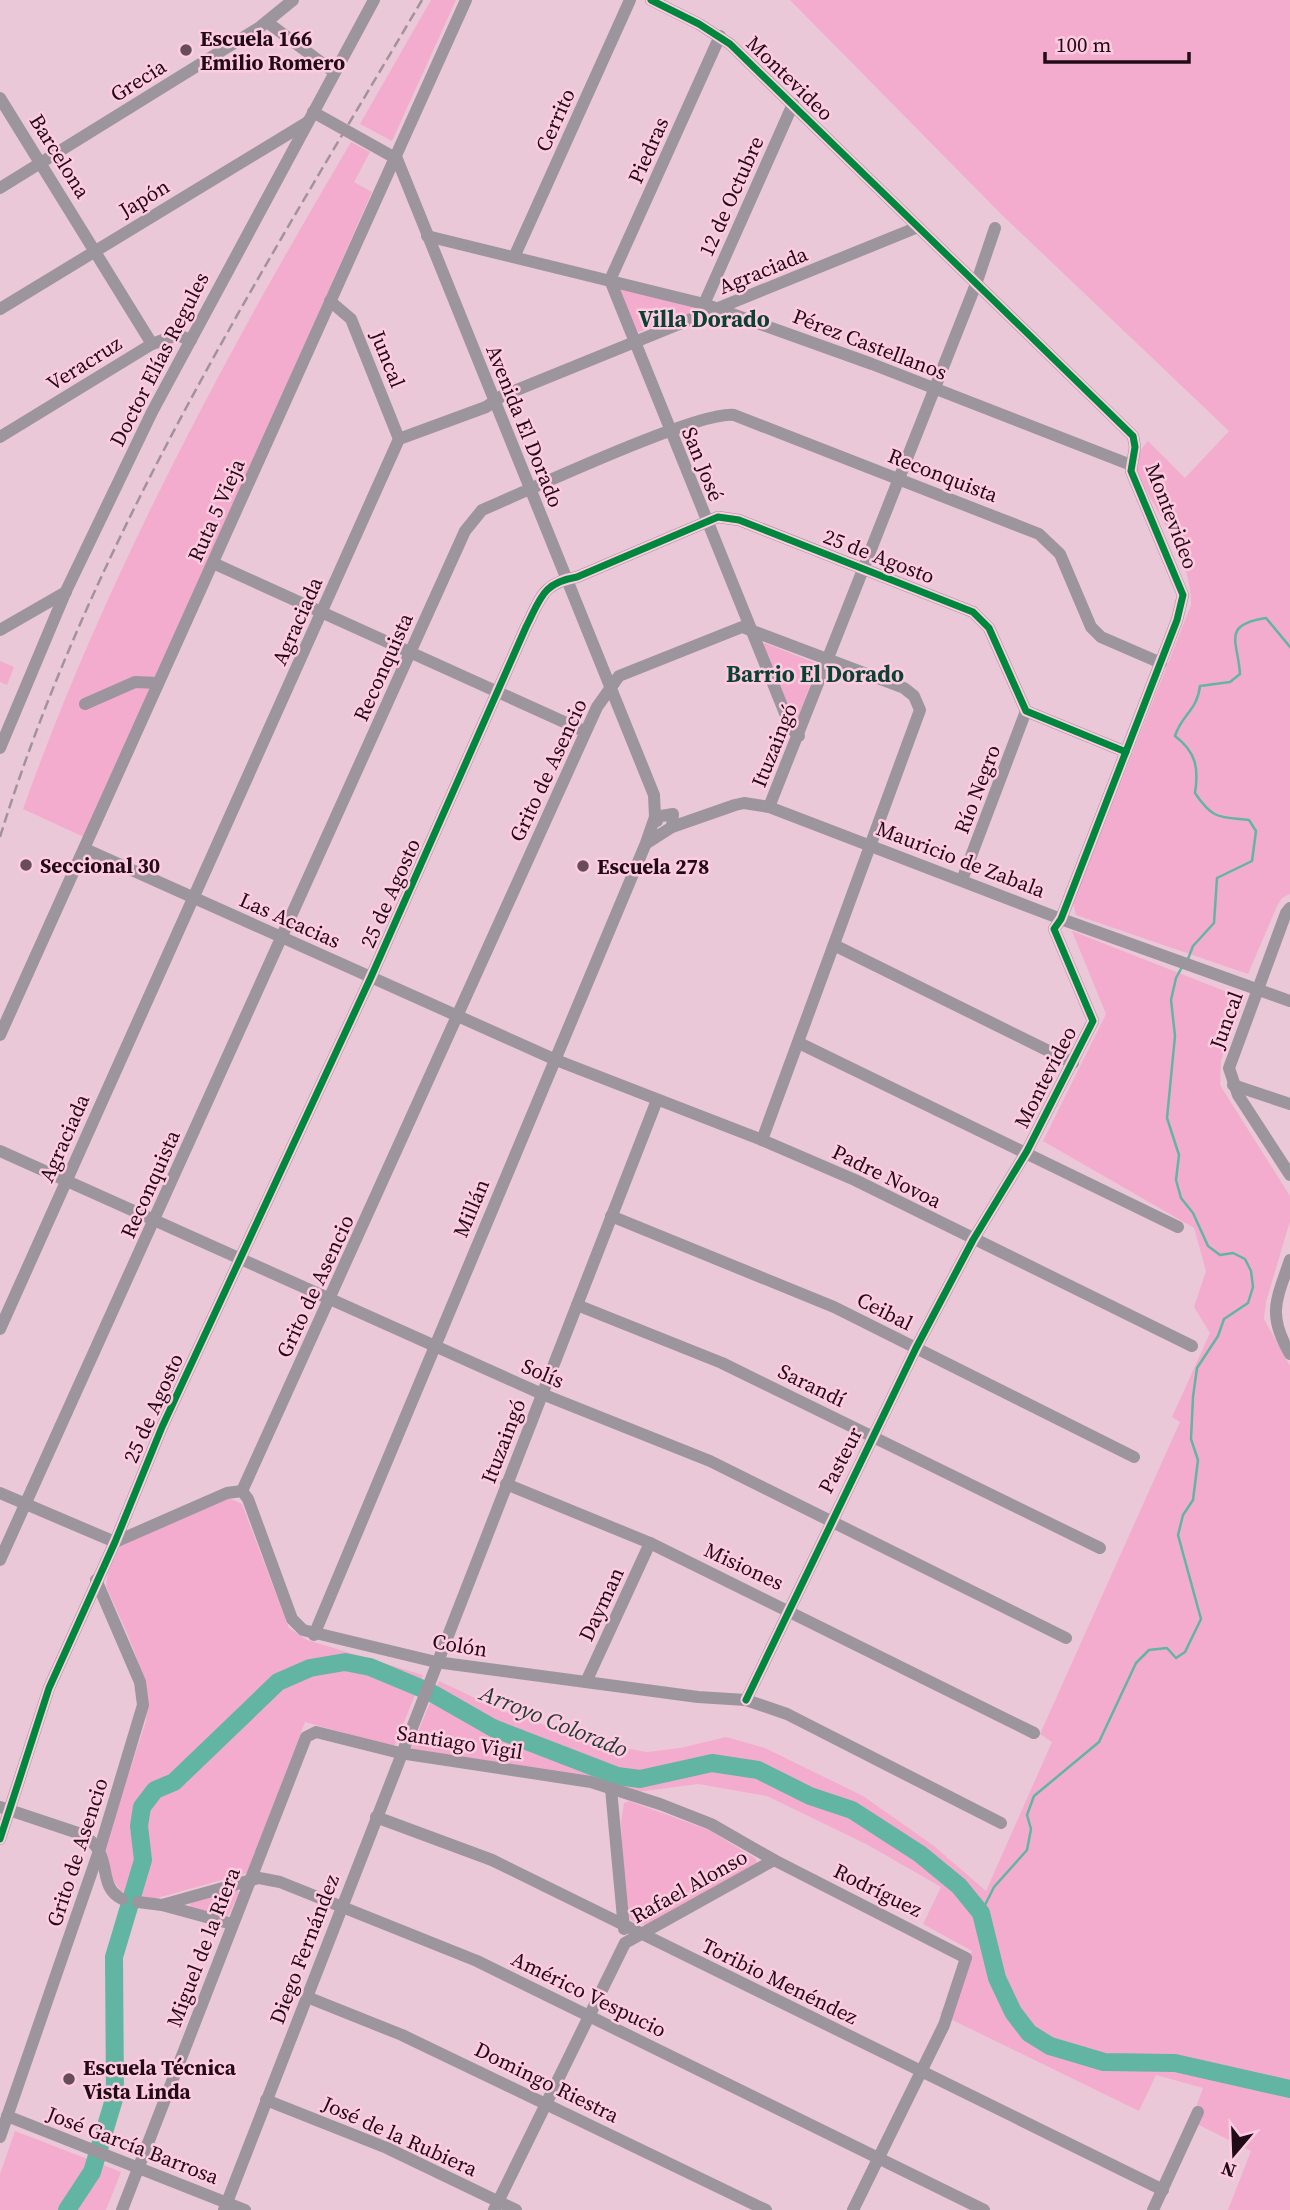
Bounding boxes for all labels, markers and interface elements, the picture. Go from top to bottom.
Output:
scale bar [1045,21,1188,65]
place label: Escuela 166 Emilio Romero [200,24,345,77]
street label: Montevideo [740,29,840,127]
text: 100 m [1056,30,1111,59]
marker: Escuela 166 Emilio Romero [178,42,194,58]
street label: Grecia [104,51,172,108]
street label: Cerrito [528,84,582,156]
street label: Barcelona [23,108,97,204]
street label: Piedras [621,112,675,188]
street label: 12 de Octubre [692,131,770,261]
street label: Japón [112,172,175,225]
street label: Agraciada [714,239,812,301]
street label: Doctor Elías Regules [102,267,216,451]
street label: Pérez Castellanos [789,301,951,387]
district label: Villa Dorado [638,303,770,335]
street label: Juncal [363,325,413,392]
street label: Veracruz [41,328,128,397]
street label: Avenida El Dorado [479,340,571,512]
street label: San José [675,423,731,505]
street label: Reconquista [884,441,1002,509]
street label: Ruta 5 Vieja [180,454,252,566]
street label: Montevideo [1139,459,1205,573]
street label: 25 de Agosto [819,521,939,591]
street label: Agraciada [265,572,329,670]
street label: Reconquista [346,608,420,726]
district label: Barrio El Dorado [726,658,904,690]
street label: Grito de Asencio [502,694,594,846]
street label: Ituzaingó [744,699,804,791]
street label: Río Negro [947,740,1007,838]
street label: Mauricio de Zabala [872,813,1050,905]
street label: 25 de Agosto [353,834,427,952]
place label: Seccional 30 [40,851,160,880]
place label: Escuela 278 [597,852,709,881]
marker: Seccional 30 [18,857,34,873]
marker: Escuela 278 [575,858,591,874]
street label: Las Acacias [235,885,345,955]
street label: Juncal [1202,987,1250,1054]
street label: Montevideo [1007,1021,1083,1133]
street label: Agraciada [32,1089,96,1187]
street label: Reconquista [113,1125,187,1243]
street label: Padre Novoa [827,1137,947,1215]
street label: Millán [446,1174,496,1242]
street label: Grito de Asencio [269,1210,361,1362]
street label: Ceibal [852,1285,918,1337]
street label: 25 de Agosto [116,1349,190,1467]
street label: Solís [517,1351,569,1395]
street label: Sarandí [774,1356,850,1414]
street label: Ituzaingó [474,1395,532,1487]
street label: Pasteur [811,1422,869,1498]
street label: Misiones [700,1535,788,1597]
street label: Dayman [571,1562,631,1646]
street label: Colón [431,1626,490,1664]
water label: Arroyo Colorado [473,1676,633,1765]
street label: Santiago Vigil [395,1718,525,1766]
street label: Grito de Asencio [39,1774,115,1930]
street label: Rafael Alonso [625,1842,753,1930]
street label: Rodríguez [829,1856,928,1924]
street label: Miguel de la Riera [159,1863,247,2031]
street label: Diego Fernández [262,1870,346,2028]
street label: Toribio Menéndez [697,1931,863,2032]
street label: Américo Vespucio [507,1944,671,2044]
street label: Domingo Riestra [470,2034,624,2130]
place label: Escuela Técnica Vista Linda [83,2053,237,2106]
marker: Escuela Técnica Vista Linda [61,2071,77,2087]
street label: José de la Rubiera [317,2088,482,2183]
street label: José García Barrosa [42,2098,223,2191]
north arrow [1199,2119,1269,2189]
text: N [1218,2155,1239,2185]

